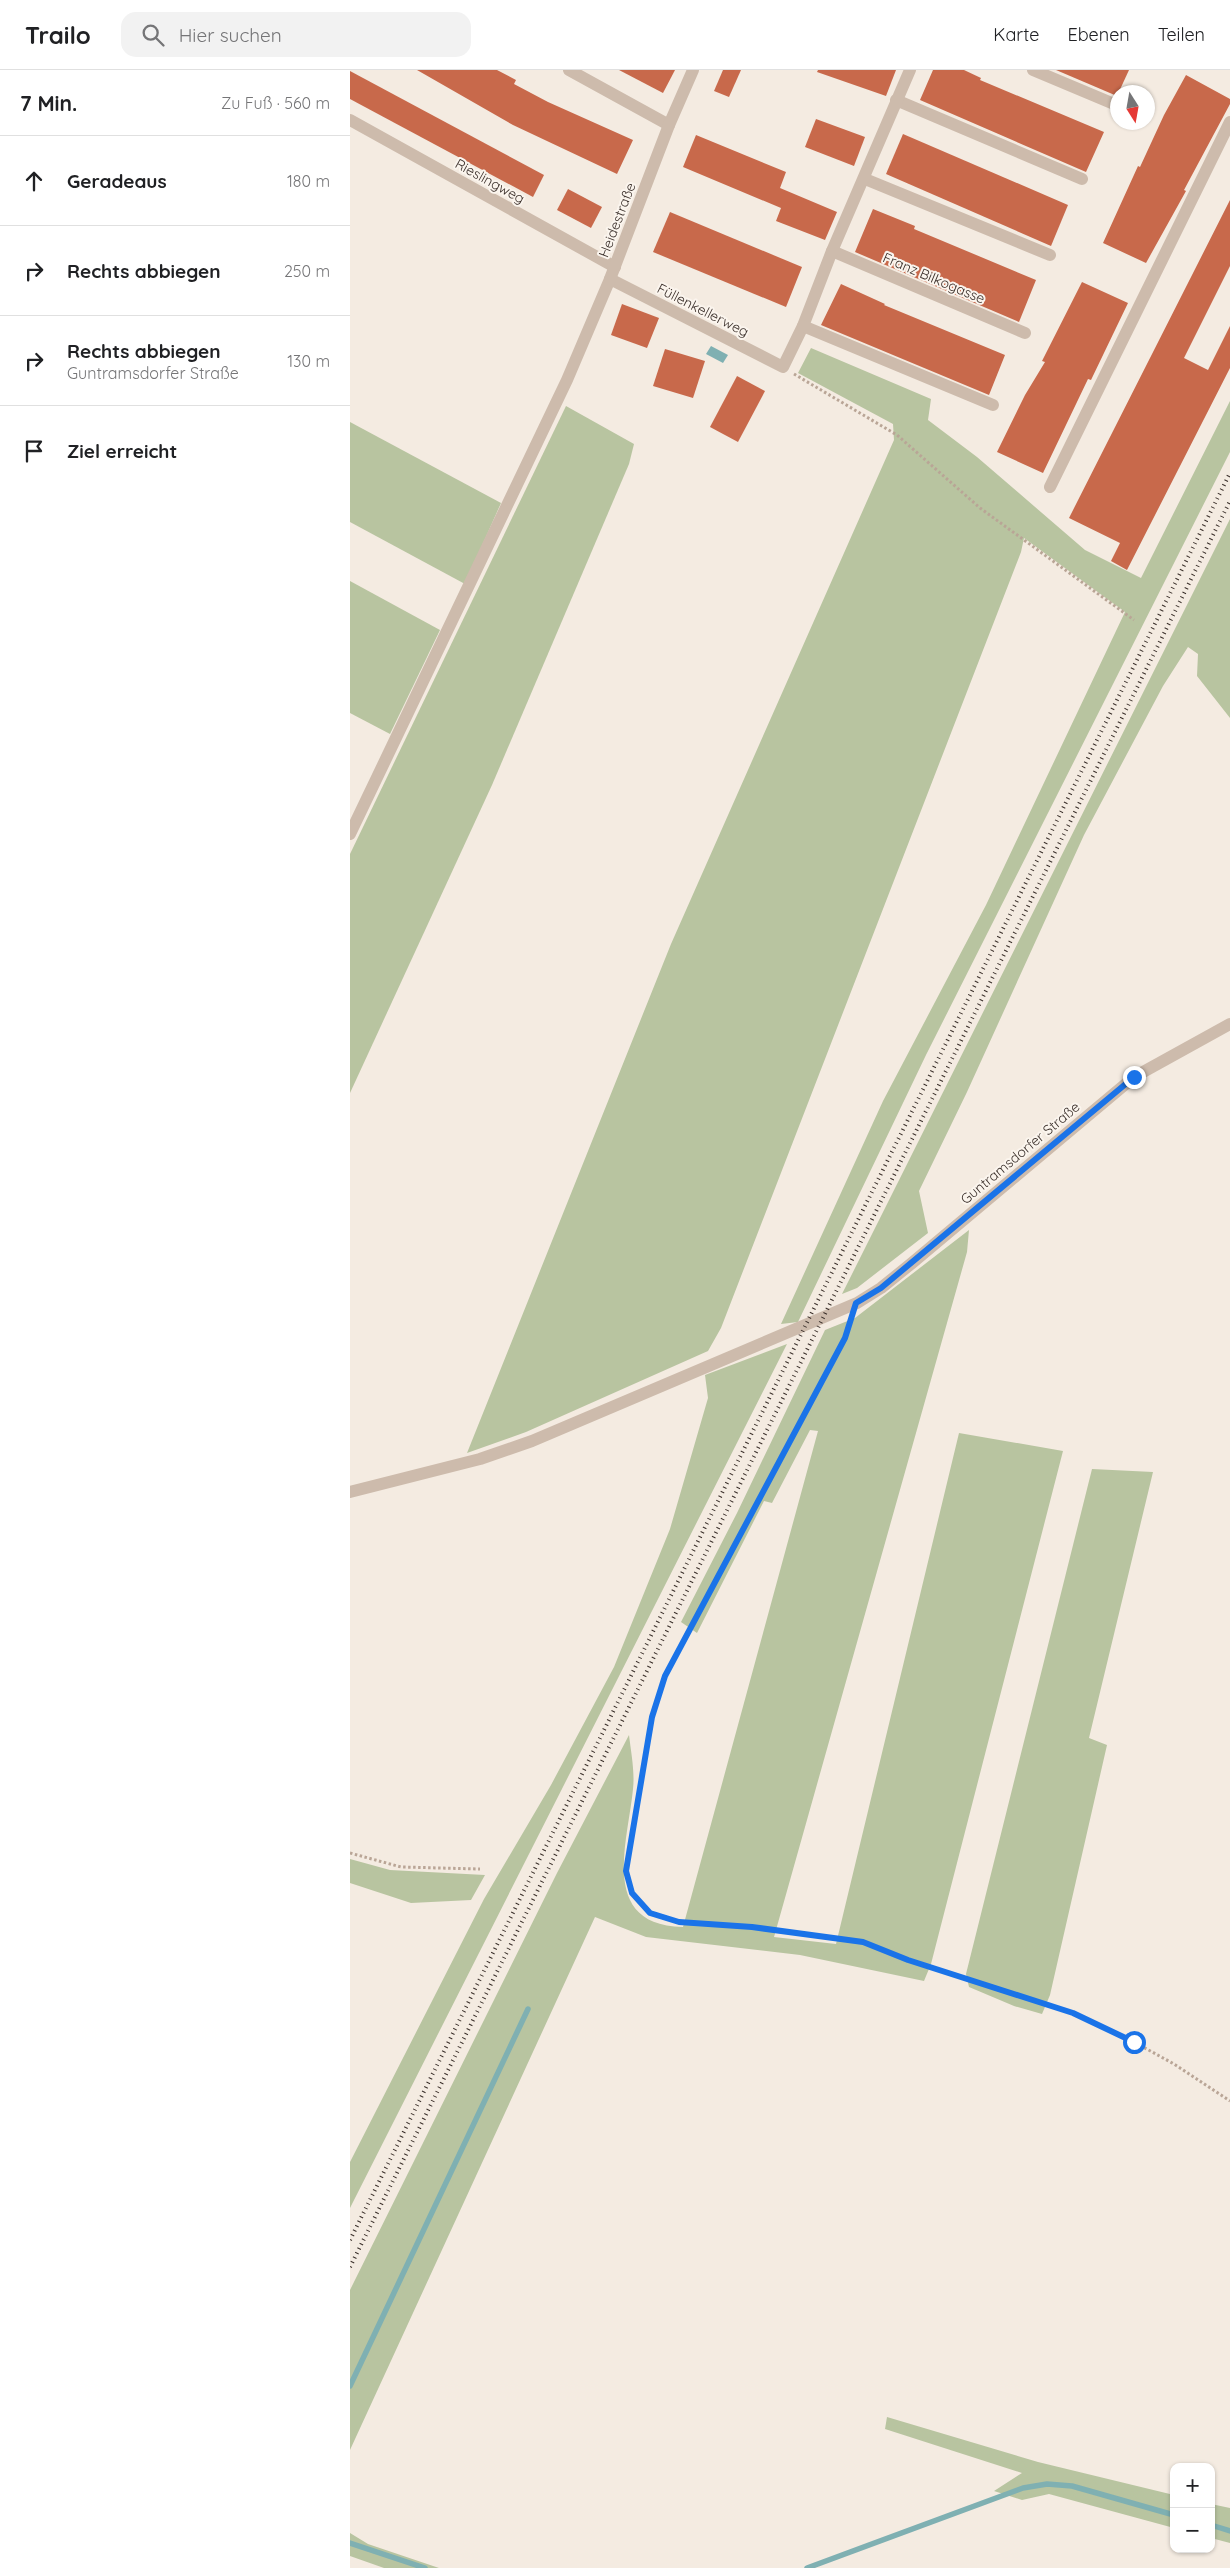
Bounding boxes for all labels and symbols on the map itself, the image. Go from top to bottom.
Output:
north arrow [1110,85,1155,130]
street label: Rieslingweg [452,154,528,208]
street label: Heidestraße [594,180,640,260]
street label: Franz Bilkogasse [880,248,988,308]
street label: Füllenkellerweg [654,279,752,341]
route end [1123,1066,1146,1089]
street label: Guntramsdorfer Straße [957,1098,1083,1208]
route start [1123,2031,1146,2054]

